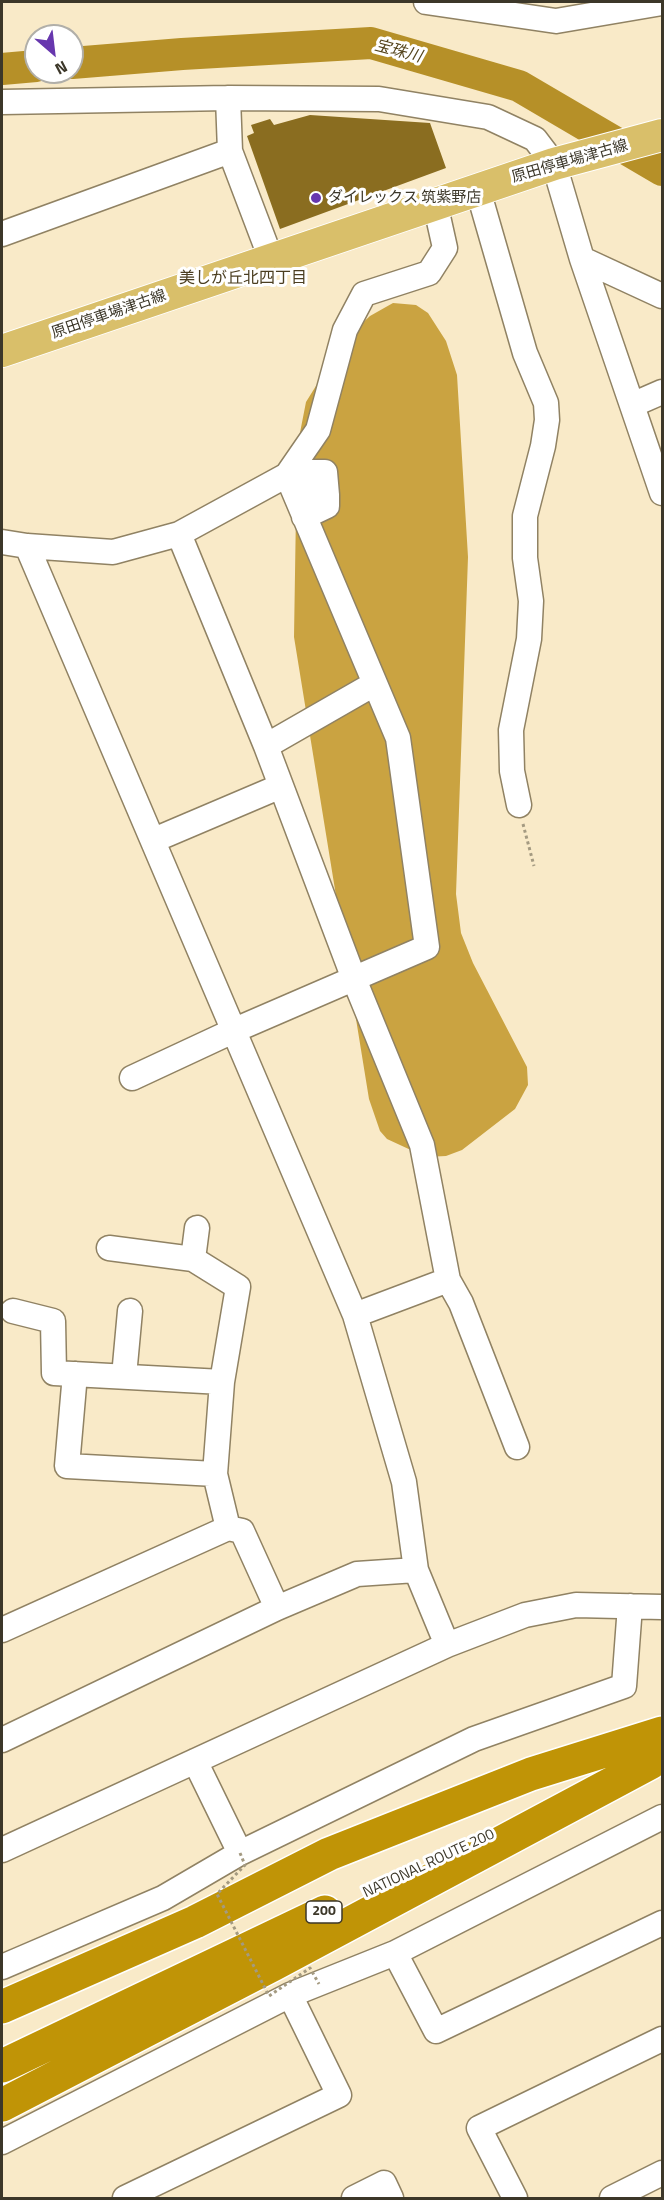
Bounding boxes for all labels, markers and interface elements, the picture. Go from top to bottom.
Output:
north arrow [24,24,84,84]
water label: 宝珠川 [372,37,424,67]
text: N [51,55,72,81]
street label: 原田停車場津古線 [510,137,630,187]
place label: ダイレックス 筑紫野店 [328,189,481,207]
marker: ダイレックス 筑紫野店 [309,191,323,205]
district label: 美しが丘北四丁目 [179,269,307,289]
street label: 原田停車場津古線 [49,287,169,343]
street label: NATIONAL ROUTE 200 [360,1826,498,1902]
road number: 200 [306,1901,342,1923]

